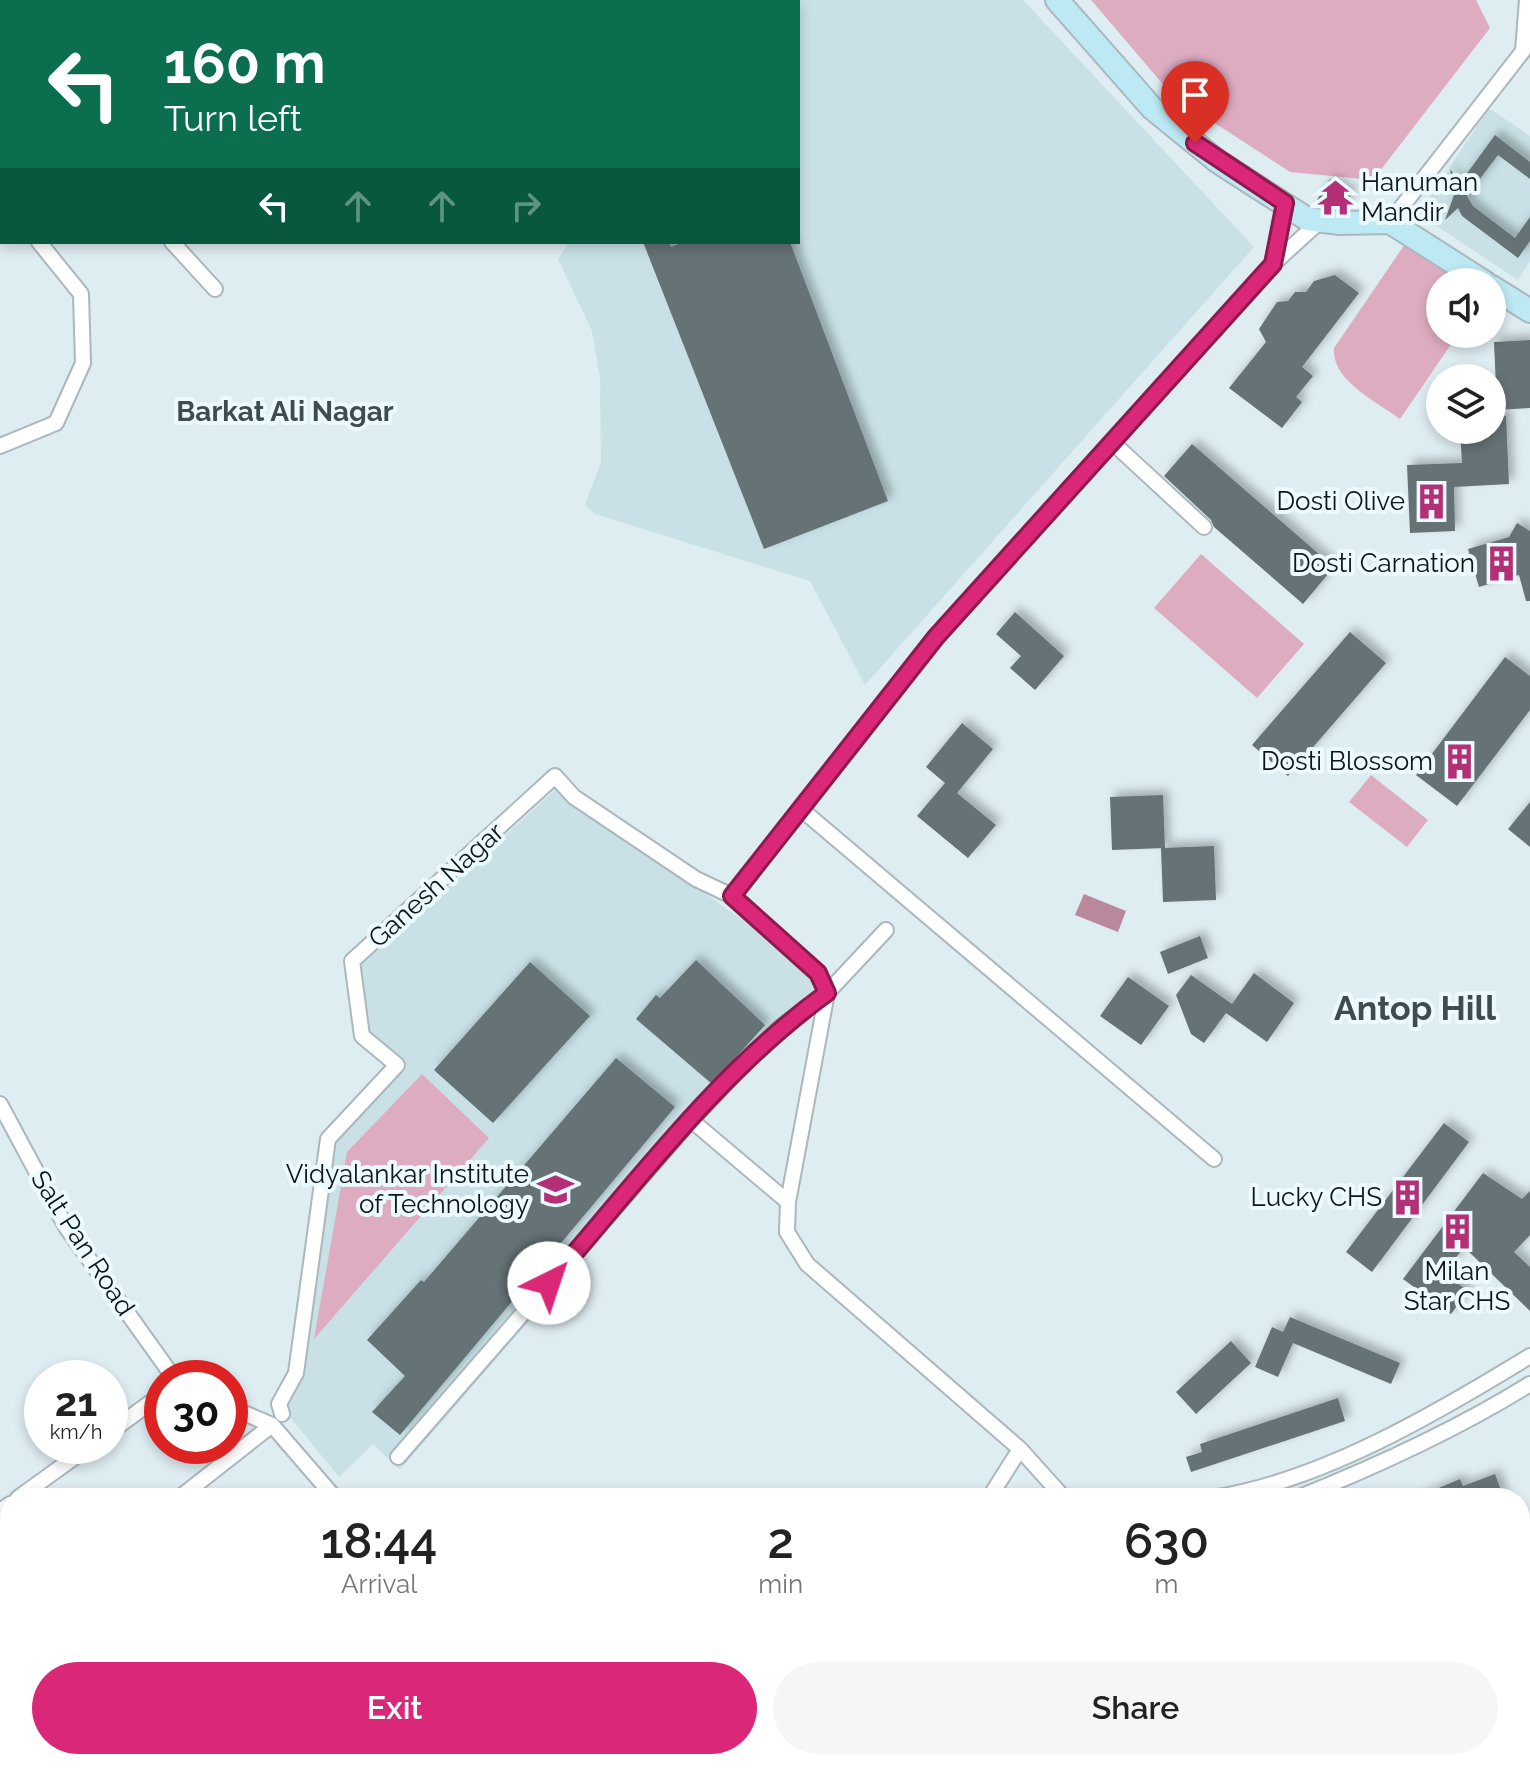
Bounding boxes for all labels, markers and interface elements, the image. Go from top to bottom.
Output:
text: 160 m [164,30,326,96]
icon: left [32,32,136,136]
pin [1161,61,1229,143]
icon: arrive [1173,73,1217,117]
text: Turn left [164,97,302,139]
place label: Hanuman Mandir [1361,167,1478,227]
temple icon: Hanuman Mandir [1316,178,1354,216]
icon: left [252,184,296,228]
icon: ahead [336,184,380,228]
icon: ahead [420,184,464,228]
icon: right [504,184,548,228]
map controls [1426,268,1506,444]
button: sound [1426,268,1506,348]
button: layers [1426,364,1506,444]
district label: Barkat Ali Nagar [176,395,394,428]
building icon: Dosti Olive [1412,482,1450,520]
place label: Dosti Olive [1276,486,1405,516]
building icon: Dosti Carnation [1482,544,1520,582]
place label: Dosti Carnation [1292,548,1475,578]
building icon: Dosti Blossom [1440,742,1478,780]
place label: Dosti Blossom [1261,746,1433,776]
street label: Ganesh Nagar [362,817,510,953]
district label: Antop Hill [1334,988,1496,1028]
place label: Vidyalankar Institute of Technology [286,1159,529,1219]
street label: Salt Pan Road [25,1165,141,1321]
school or university icon: Vidyalankar Institute of Technology [536,1170,574,1208]
building icon: Lucky CHS [1389,1178,1427,1216]
place label: Lucky CHS [1251,1182,1382,1212]
building icon: Milan Star CHS [1438,1213,1476,1251]
position arrow [507,1241,591,1325]
place label: Milan Star CHS [1404,1256,1510,1316]
speed limit sign: 30 [144,1360,248,1464]
text: 21 [55,1378,97,1425]
text: km/h [50,1420,102,1444]
text: 18:44 [321,1513,437,1569]
text: 2 [768,1513,794,1569]
text: 630 [1124,1513,1209,1569]
text: Arrival [341,1569,417,1599]
text: min [758,1569,803,1599]
text: m [1155,1569,1178,1599]
button: Exit [32,1662,757,1754]
button: Share [773,1662,1498,1754]

